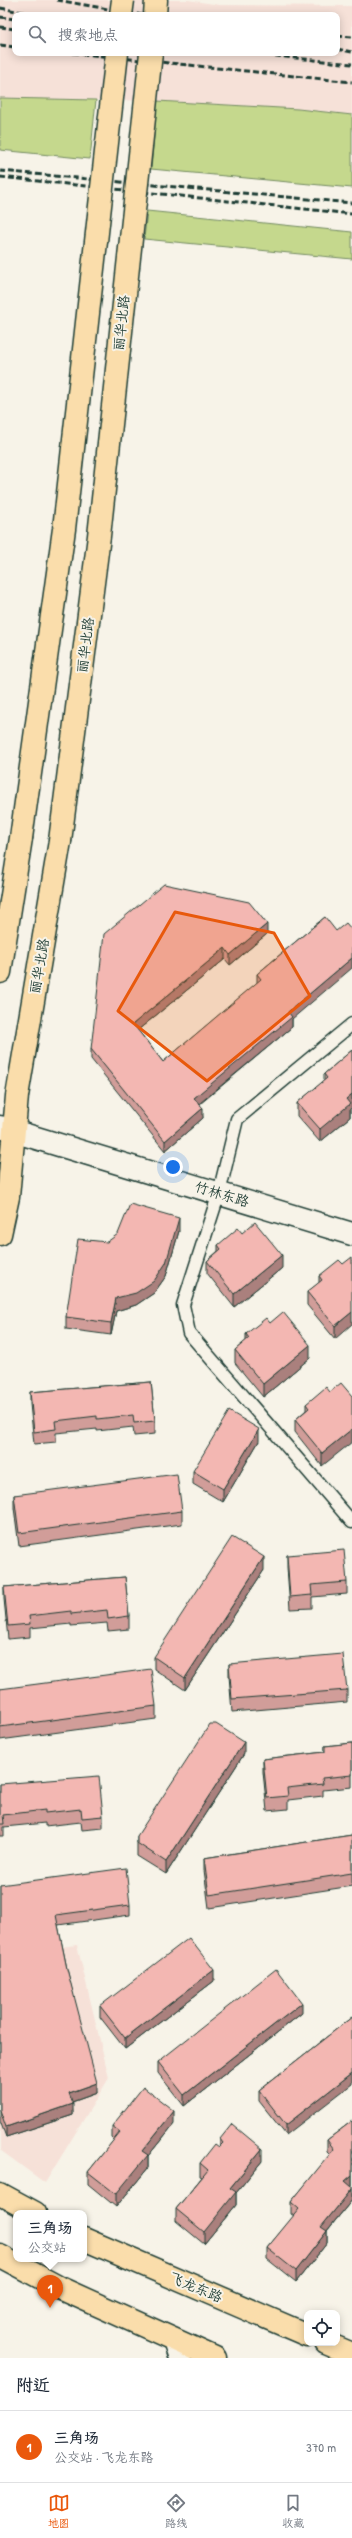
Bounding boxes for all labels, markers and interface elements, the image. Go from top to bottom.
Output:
search box [12,12,340,56]
icon: search [26,23,48,45]
text: 搜索地点 [58,24,118,45]
street label: 丽华北路 [108,294,133,352]
street label: 丽华北路 [72,616,97,674]
street label: 丽华北路 [24,937,53,995]
your location [163,1157,183,1177]
street label: 竹林东路 [193,1176,252,1211]
popup [13,2210,87,2262]
text: 三角场 [27,2217,73,2238]
text: 公交站 [27,2238,67,2256]
street label: 飞龙东路 [167,2267,226,2306]
pin: 1 [37,2275,63,2308]
map controls [304,2310,340,2346]
button: locate [304,2310,340,2346]
text: 附近 [16,2373,50,2396]
text: 三角场 [54,2427,99,2448]
text: 1 [27,2438,31,2456]
text: 370 m [306,2438,336,2456]
text: 公交站 · 飞龙东路 [54,2448,154,2466]
tab: 地图 [48,2492,70,2530]
tab: 路线 [165,2492,187,2530]
tab: 收藏 [282,2492,304,2530]

